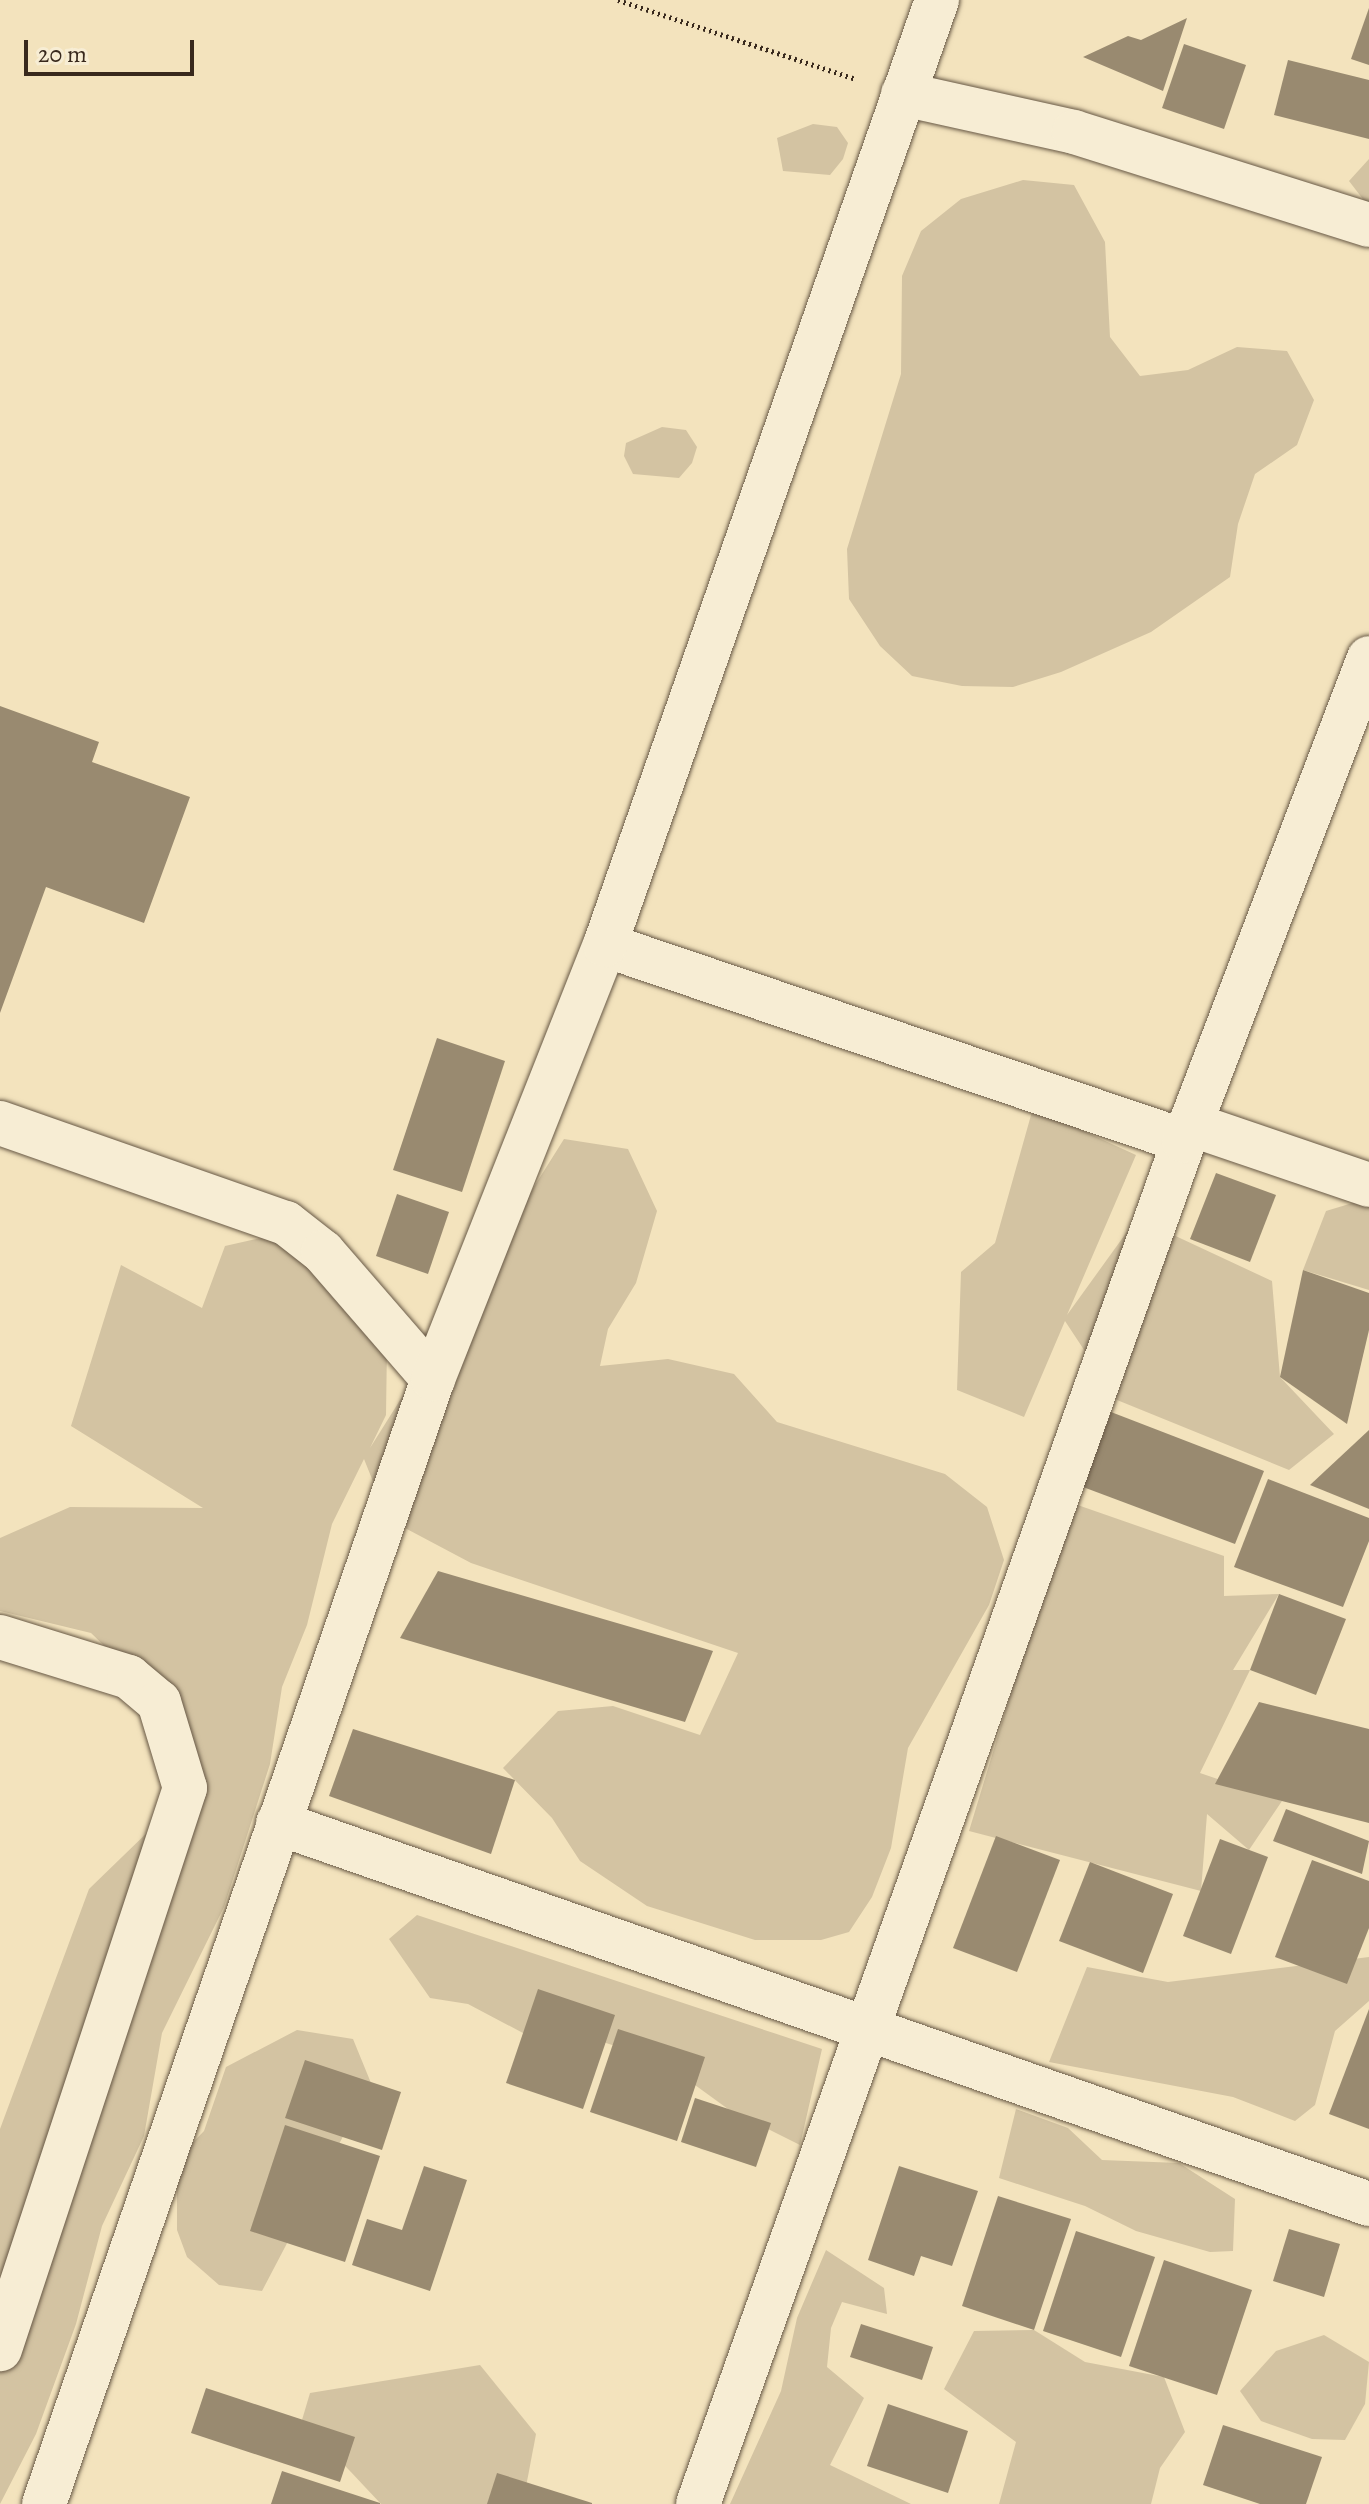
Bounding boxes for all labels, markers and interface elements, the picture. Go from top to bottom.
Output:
scale bar [28,24,198,74]
text: 20 m [38,38,87,70]

